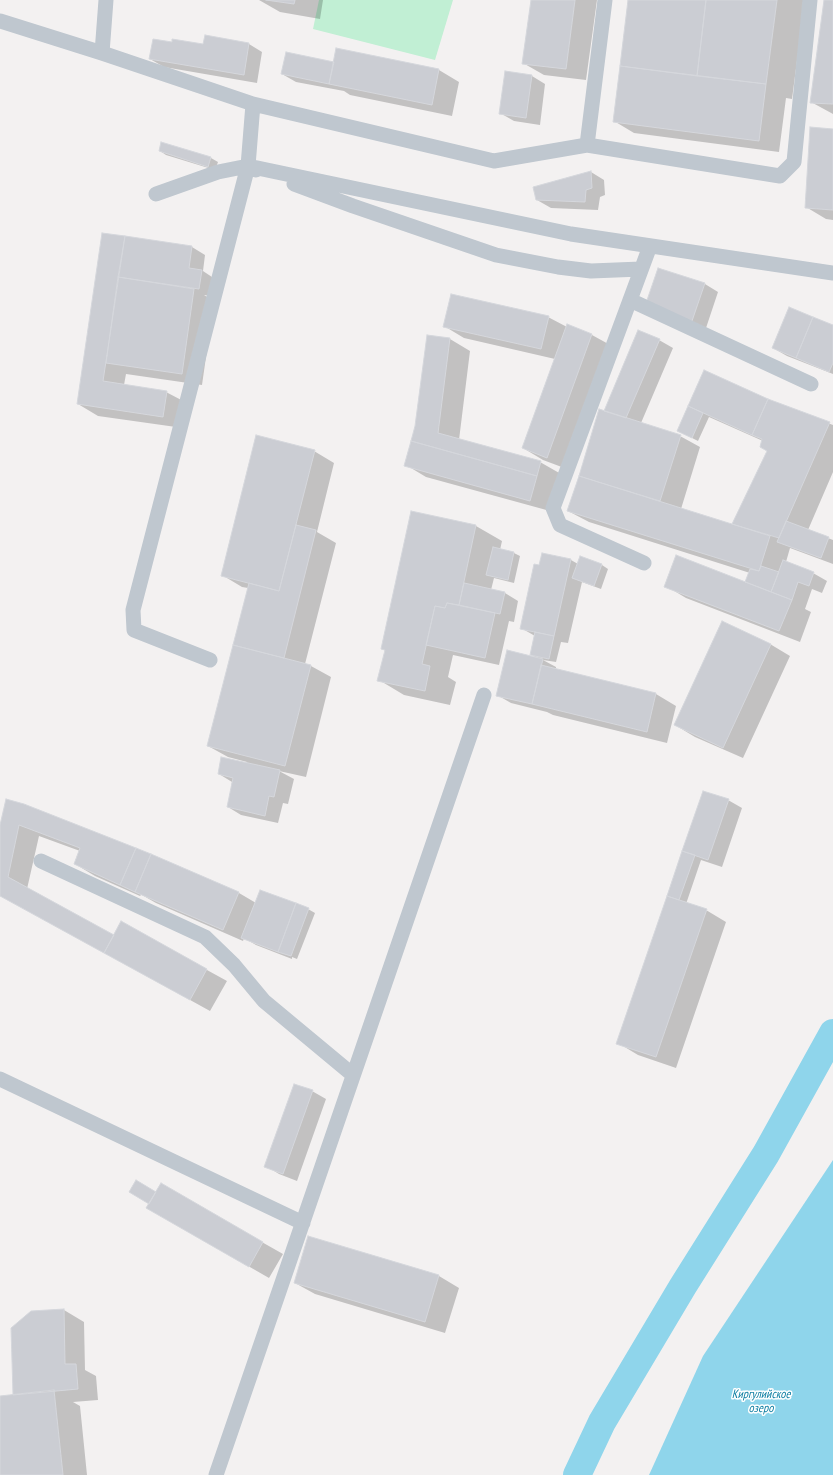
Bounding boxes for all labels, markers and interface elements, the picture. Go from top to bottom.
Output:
water label: Киргулийское озеро [732,1388,790,1416]

